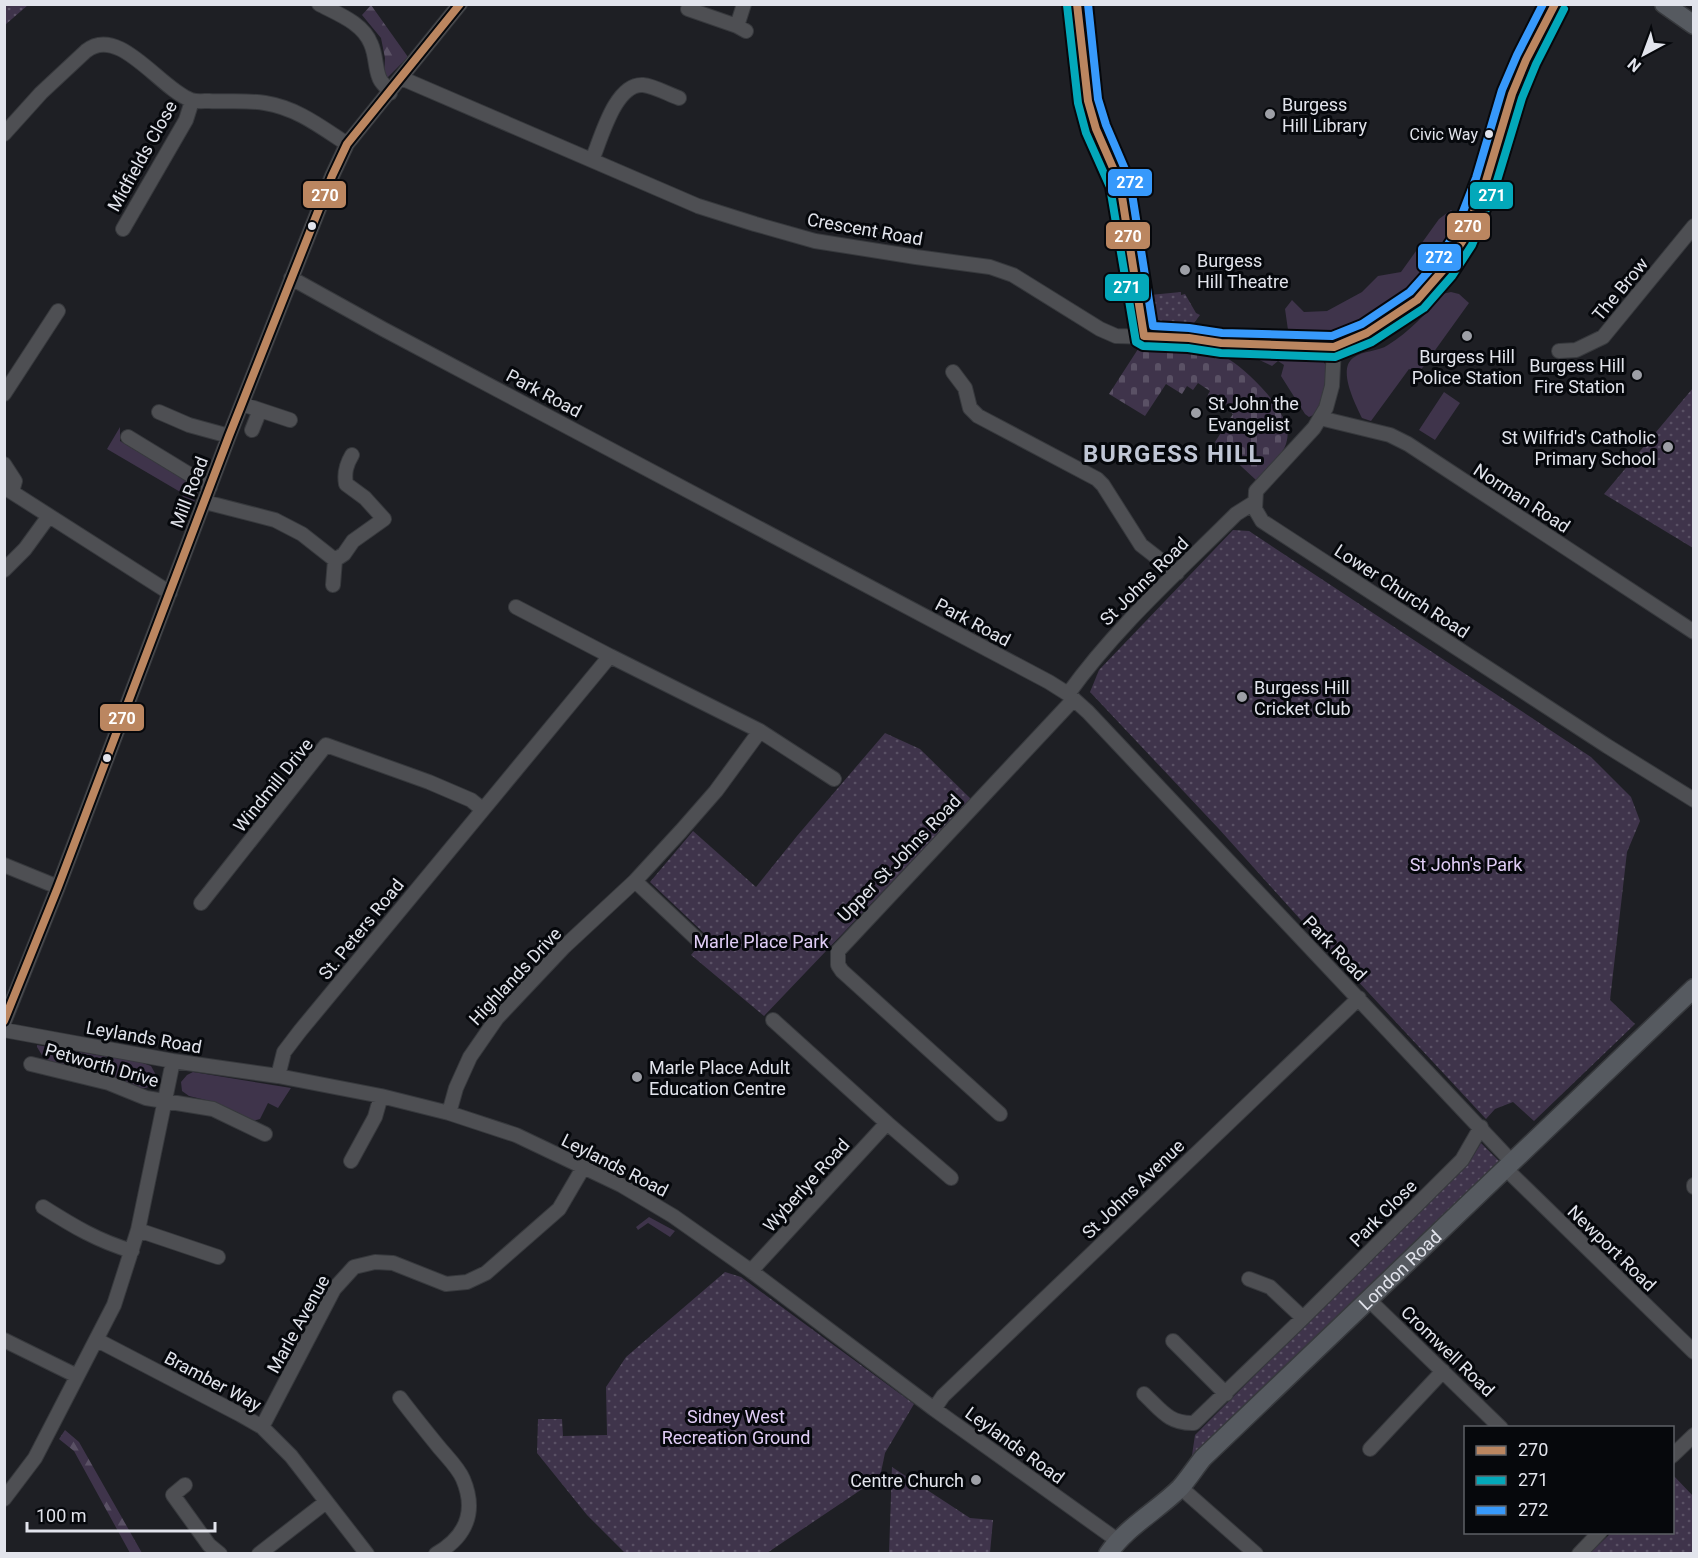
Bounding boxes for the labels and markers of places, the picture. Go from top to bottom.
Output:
place label: Burgess Hill Library [1282,94,1367,136]
marker: Burgess Hill Library [1263,107,1277,121]
place label: Civic Way [1410,125,1478,144]
marker: Civic Way [1483,128,1495,140]
unlabelled marker [306,220,318,232]
place label: Burgess Hill Theatre [1197,250,1288,292]
marker: Burgess Hill Theatre [1178,263,1192,277]
marker: Burgess Hill Police Station [1460,329,1474,343]
place label: Burgess Hill Police Station [1412,346,1522,388]
place label: Burgess Hill Fire Station [1529,355,1625,397]
marker: Burgess Hill Fire Station [1630,368,1644,382]
place label: St John the Evangelist [1208,393,1299,435]
marker: St John the Evangelist [1189,406,1203,420]
place label: St Wilfrid's Catholic Primary School [1501,427,1656,469]
marker: St Wilfrid's Catholic Primary School [1661,440,1675,454]
place label: Burgess Hill Cricket Club [1254,677,1351,719]
marker: Burgess Hill Cricket Club [1235,690,1249,704]
unlabelled marker [101,752,113,764]
place label: Marle Place Adult Education Centre [649,1057,790,1099]
marker: Marle Place Adult Education Centre [630,1070,644,1084]
place label: Centre Church [850,1470,964,1491]
marker: Centre Church [969,1473,983,1487]

